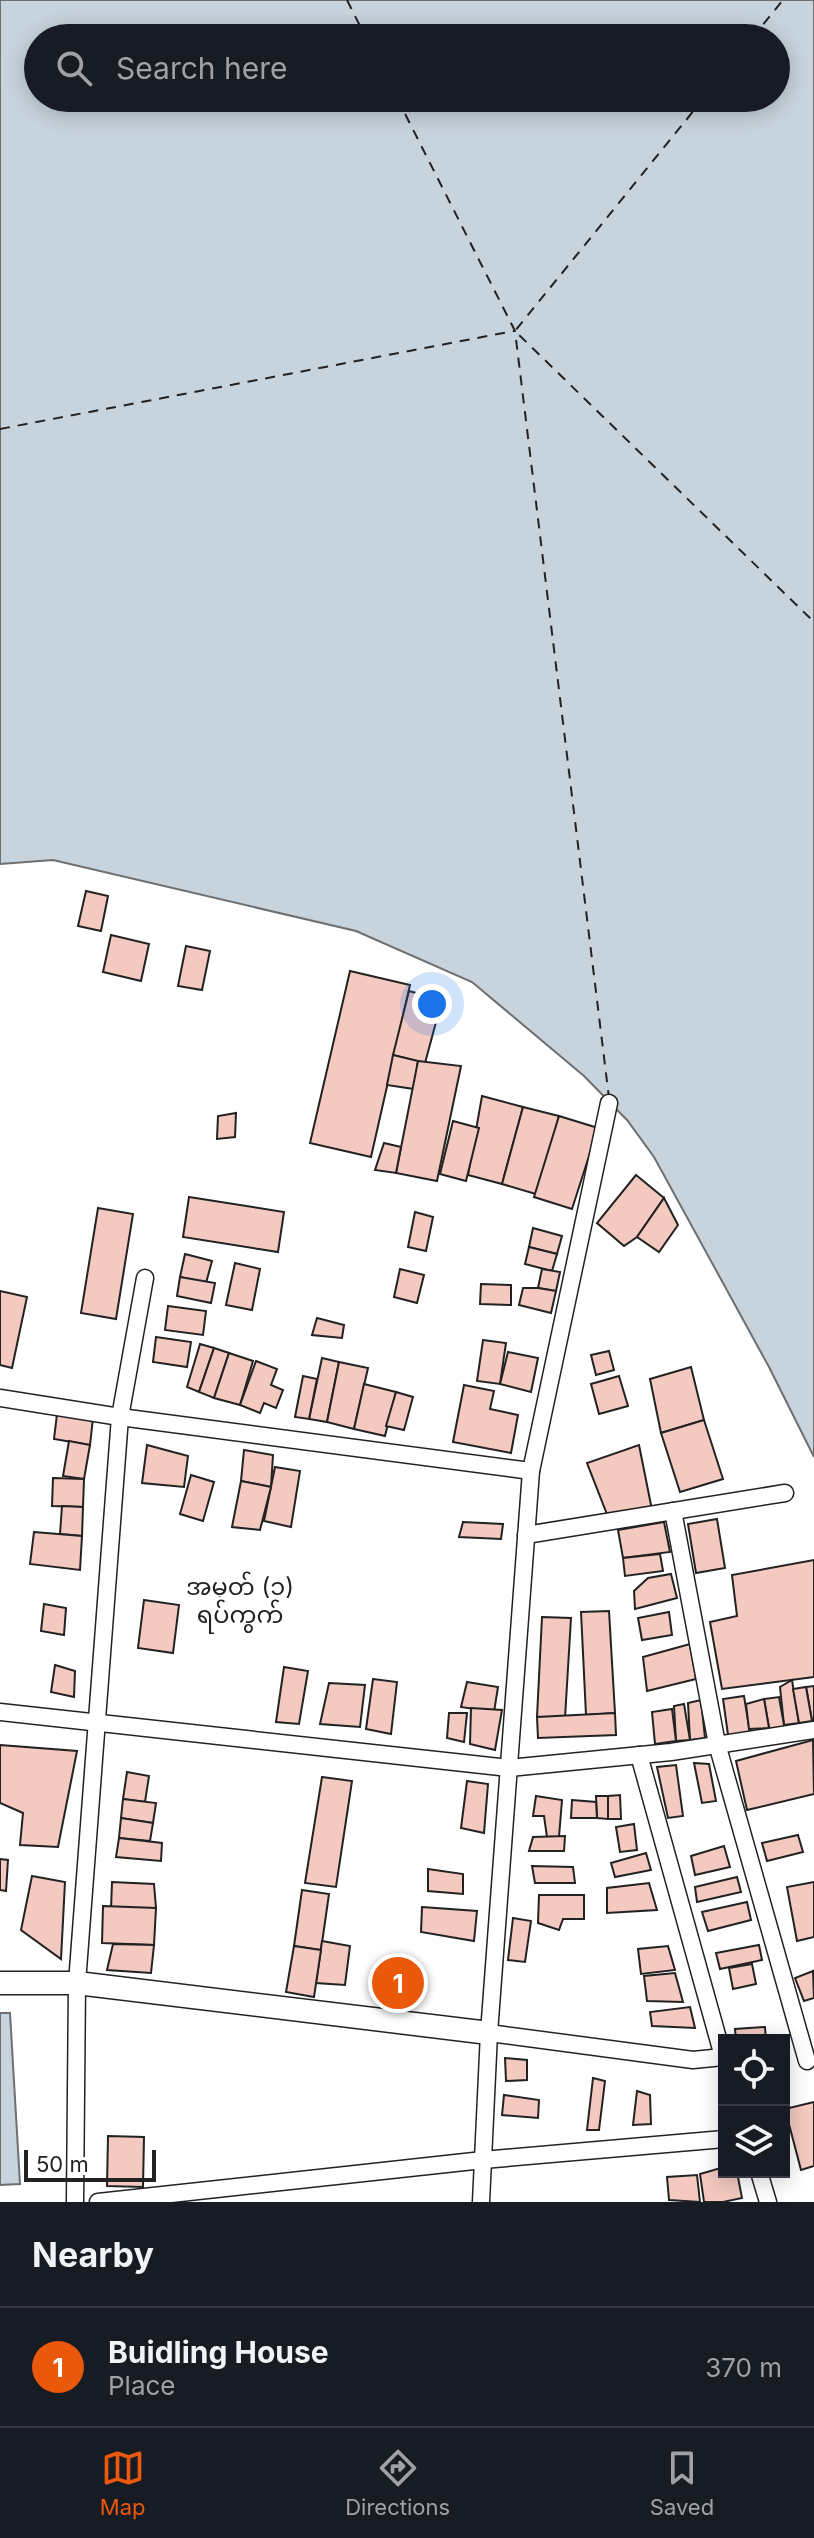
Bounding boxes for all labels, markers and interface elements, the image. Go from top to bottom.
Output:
search box [24,24,790,112]
icon: search [52,46,96,90]
text: Search here [116,50,288,86]
your location [412,984,452,1024]
district label: အမှတ် (၁) ရပ်ကွက် [186,1571,294,1634]
pin: 1 [372,1953,424,2013]
map controls [718,2034,790,2178]
button: locate [718,2034,790,2106]
button: layers [718,2106,790,2178]
scale bar [24,2146,156,2182]
text: 50 m [36,2151,89,2177]
text: Nearby [32,2234,154,2275]
text: Buidling House [108,2334,329,2370]
text: 1 [52,2352,64,2383]
text: 370 m [705,2352,782,2383]
text: Place [108,2370,176,2401]
tab: Map [100,2446,146,2520]
tab: Directions [345,2446,450,2520]
tab: Saved [650,2446,714,2520]

